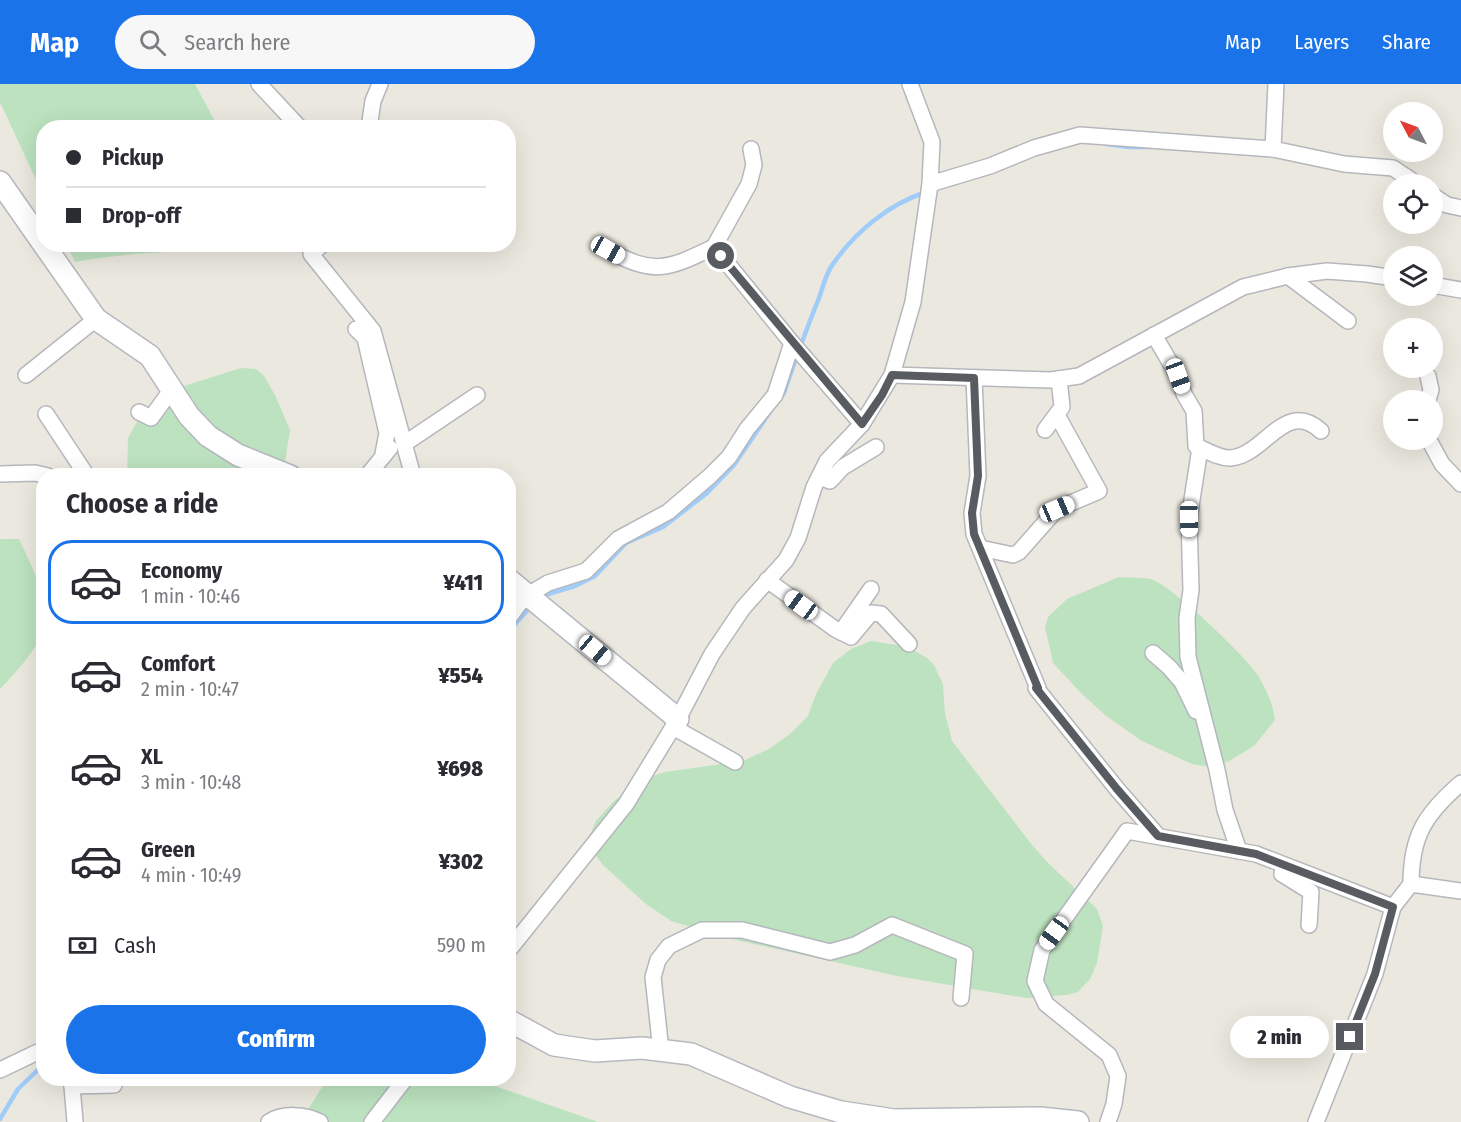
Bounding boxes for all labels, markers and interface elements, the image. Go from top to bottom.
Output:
search box [115,15,535,69]
text: Map [30,26,79,59]
icon: search [136,26,169,59]
text: Search here [184,29,290,56]
text: Map [1225,29,1261,55]
text: Layers [1294,29,1349,55]
text: Share [1382,29,1431,55]
north arrow [1383,102,1443,162]
map controls [1383,102,1443,450]
text: Pickup [102,144,164,171]
button: locate [1383,174,1443,234]
text: Drop-off [102,202,181,229]
car [588,233,628,267]
route start [707,242,734,269]
button: layers [1383,246,1443,306]
button: + [1383,318,1443,378]
car [1163,356,1193,396]
button: − [1383,390,1443,450]
text: Choose a ride [66,488,218,520]
car [1037,494,1077,524]
car [1180,501,1198,537]
icon: car [69,555,123,609]
text: Economy [141,557,222,584]
text: ¥411 [443,569,483,596]
text: 1 min · 10:46 [141,584,240,608]
car [781,587,821,623]
car [575,632,615,668]
icon: car [69,648,123,702]
text: Comfort [141,650,215,677]
text: ¥554 [438,662,483,689]
text: 2 min · 10:47 [141,677,239,701]
icon: car [69,741,123,795]
text: XL [141,743,163,770]
text: ¥698 [437,755,483,782]
text: 3 min · 10:48 [141,770,241,794]
icon: car [69,834,123,888]
text: Green [141,836,195,863]
text: ¥302 [439,848,483,875]
text: 4 min · 10:49 [141,863,241,887]
car [1036,913,1072,953]
icon: cash [66,929,99,962]
text: Cash [114,932,157,959]
text: 590 m [437,933,486,957]
button: Confirm [66,1005,486,1074]
callout: 2 min [1230,1016,1329,1058]
route end [1336,1023,1363,1050]
text: 2 min [1257,1025,1302,1049]

